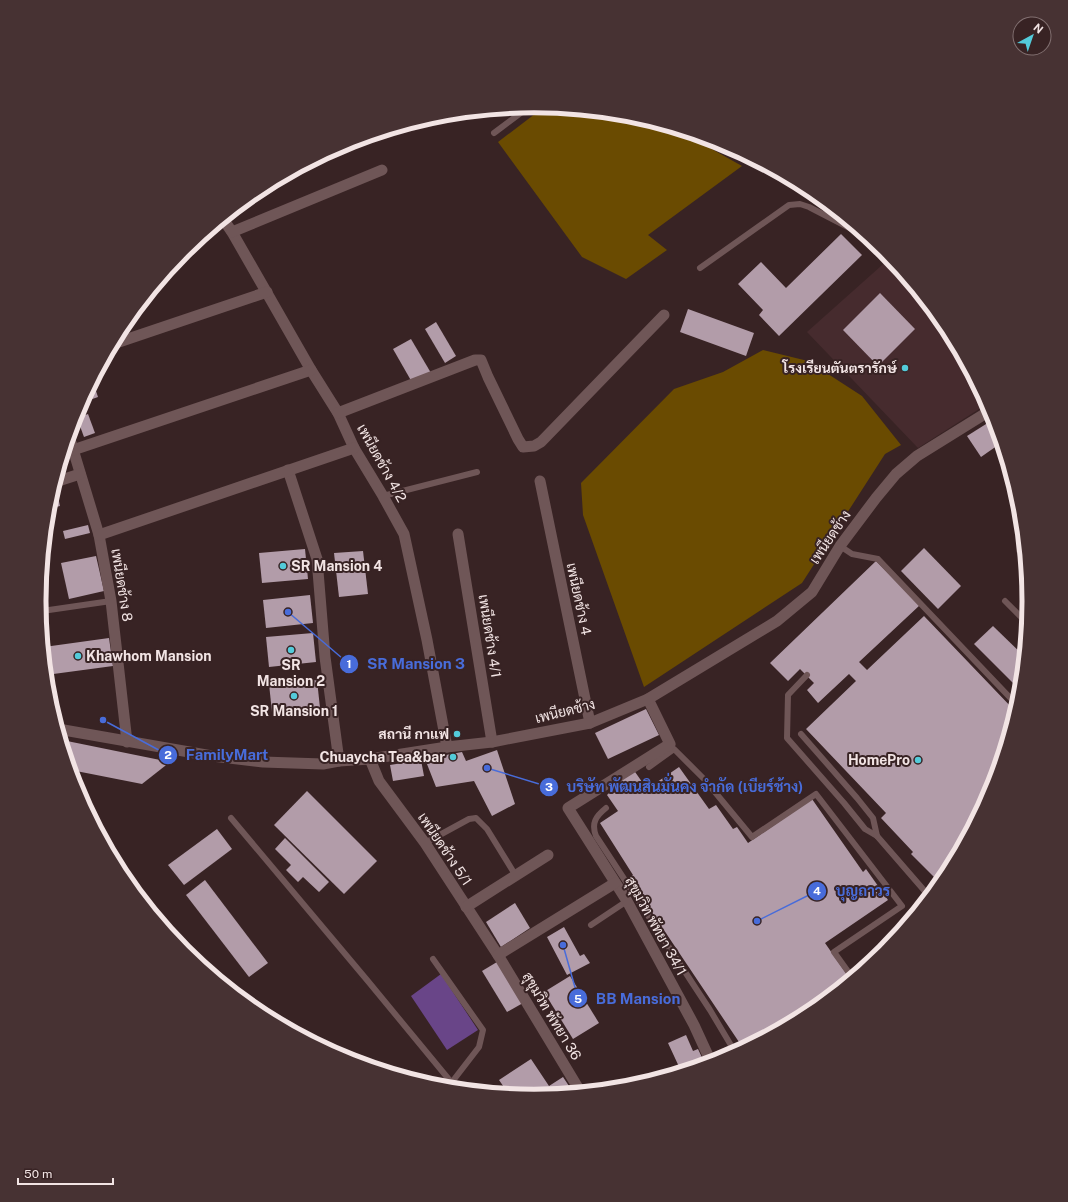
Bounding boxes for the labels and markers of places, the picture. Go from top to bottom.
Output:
place label: โรงเรียนตันตรารักษ์ [782,359,898,376]
marker: โรงเรียนตันตรารักษ์ [900,363,910,373]
place label: SR Mansion 4 [291,558,382,574]
marker: SR Mansion 4 [278,561,288,571]
marker: SR Mansion 2 [286,645,296,655]
place label: Khawhom Mansion [86,648,212,664]
callout: SR Mansion 3 [339,650,473,677]
marker: Khawhom Mansion [73,651,83,661]
place label: SR Mansion 2 [257,657,325,689]
marker: SR Mansion 1 [289,691,299,701]
place label: SR Mansion 1 [250,703,338,719]
place label: สถานี กาแฟ [378,725,449,742]
marker: สถานี กาแฟ [452,729,462,739]
callout: FamilyMart [158,742,276,769]
place label: Chuaycha Tea&bar [319,749,445,765]
marker: Chuaycha Tea&bar [448,752,458,762]
place label: HomePro [848,752,910,768]
marker: HomePro [913,755,923,765]
callout: บริษัท พัฒนสินมั่นคง จำกัด (เบียร์ช้าง) [539,773,812,800]
callout: บุญถาวร [807,878,898,905]
callout: BB Mansion [568,985,688,1012]

